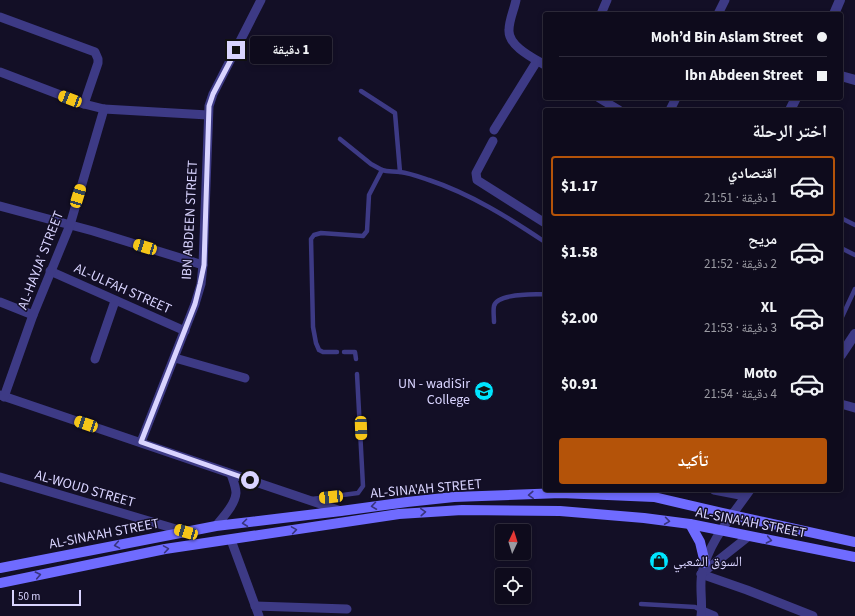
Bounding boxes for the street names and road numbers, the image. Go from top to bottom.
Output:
street label: IBN ABDEEN STREET [177,159,203,280]
street label: AL-HAYJA’ STREET [13,208,69,313]
street label: AL-ULFAH STREET [71,258,175,320]
street label: AL-WOUD STREET [32,465,138,513]
street label: AL-SINA'AH STREET [369,474,483,504]
street label: AL-SINA'AH STREET [694,502,808,544]
street label: AL-SINA'AH STREET [47,513,162,554]

